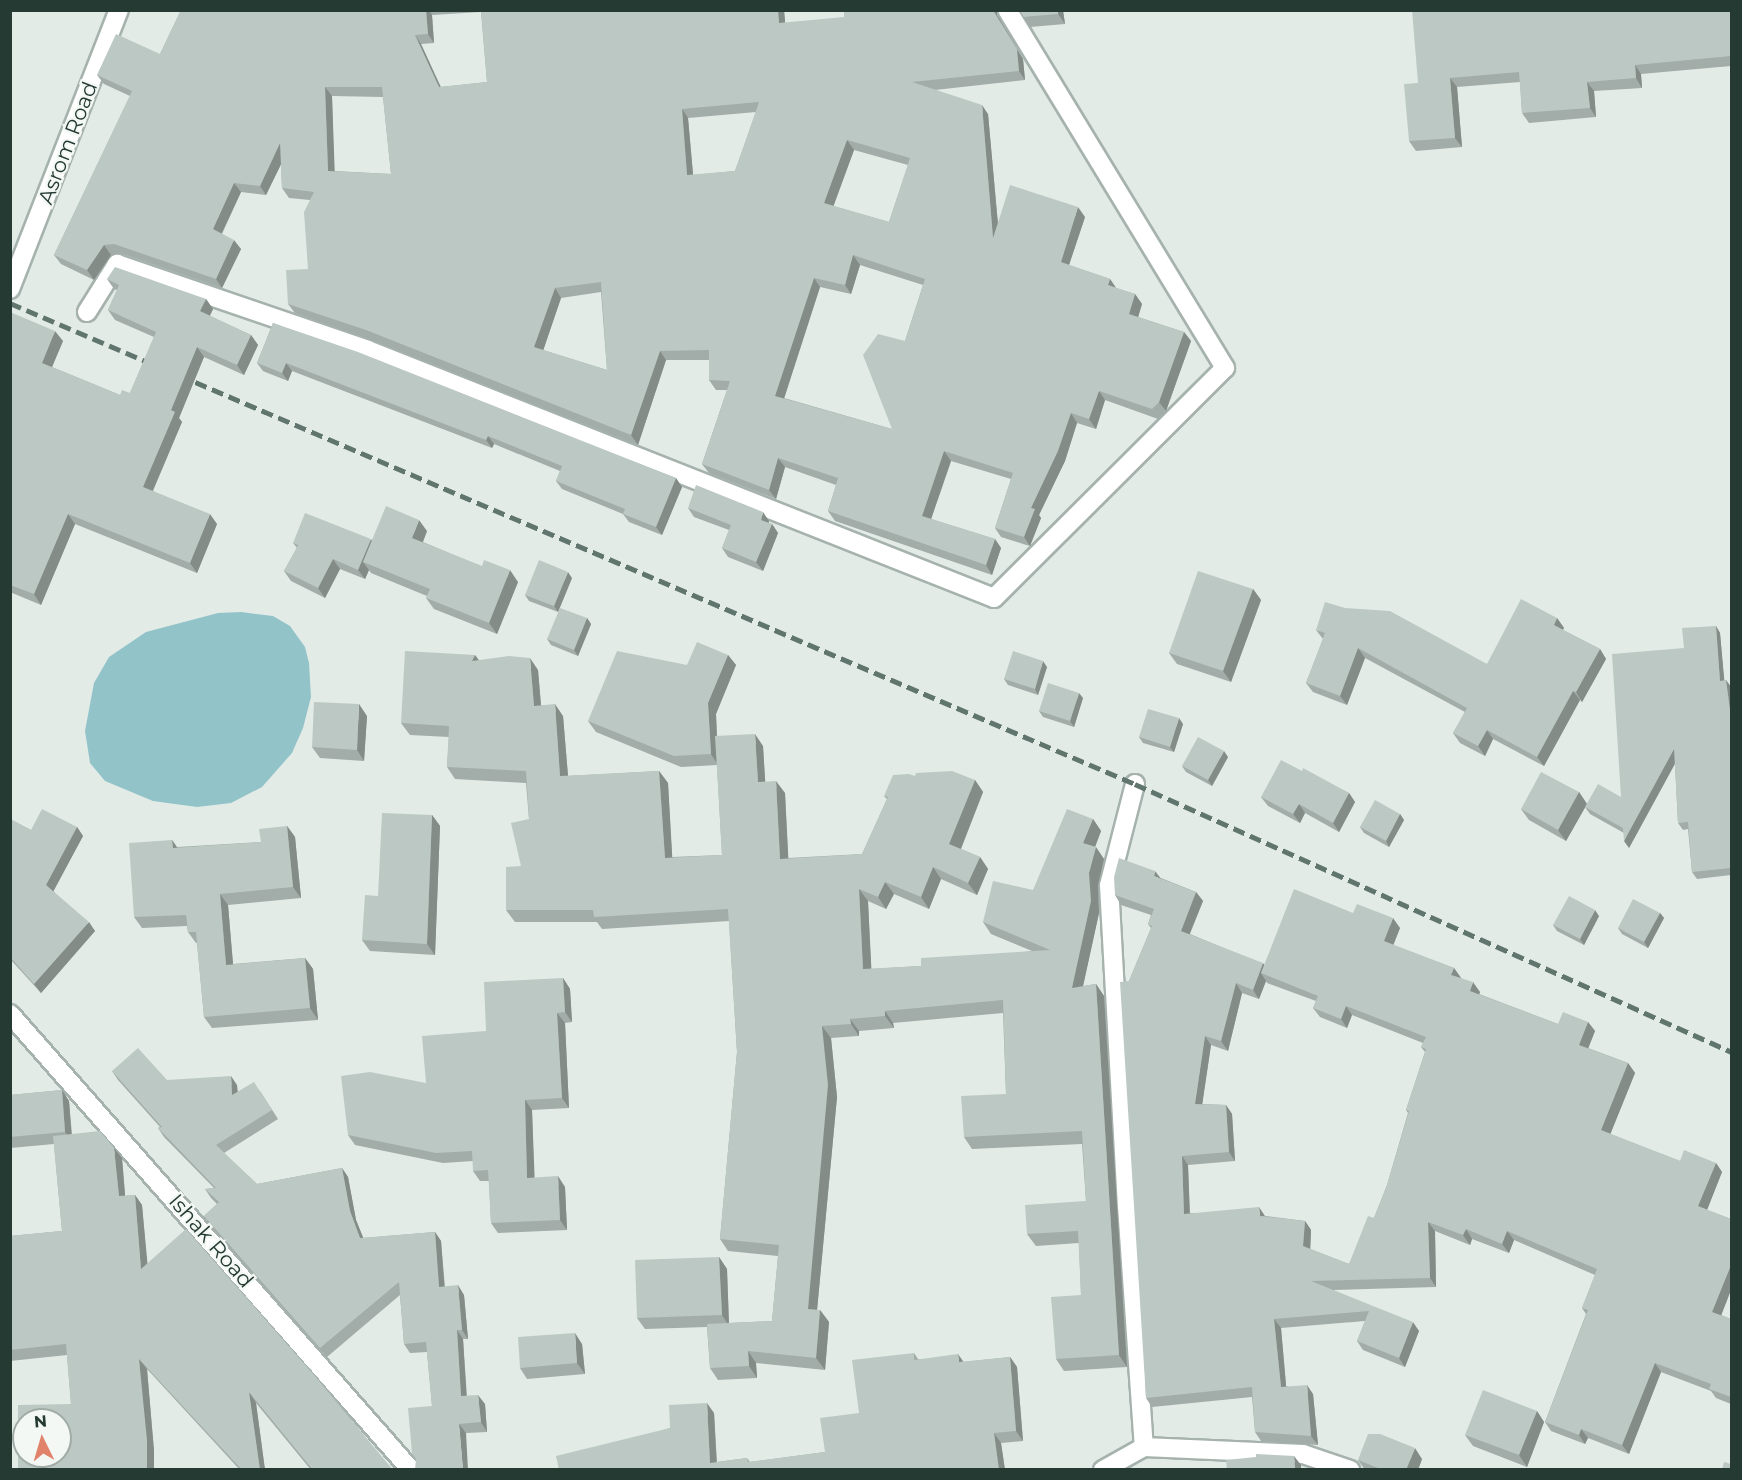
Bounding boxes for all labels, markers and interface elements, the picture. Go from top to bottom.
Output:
street label: Asrom Road [33,78,103,208]
street label: Ishak Road [163,1189,259,1293]
north arrow [12,1408,72,1468]
text: N [33,1412,48,1432]

